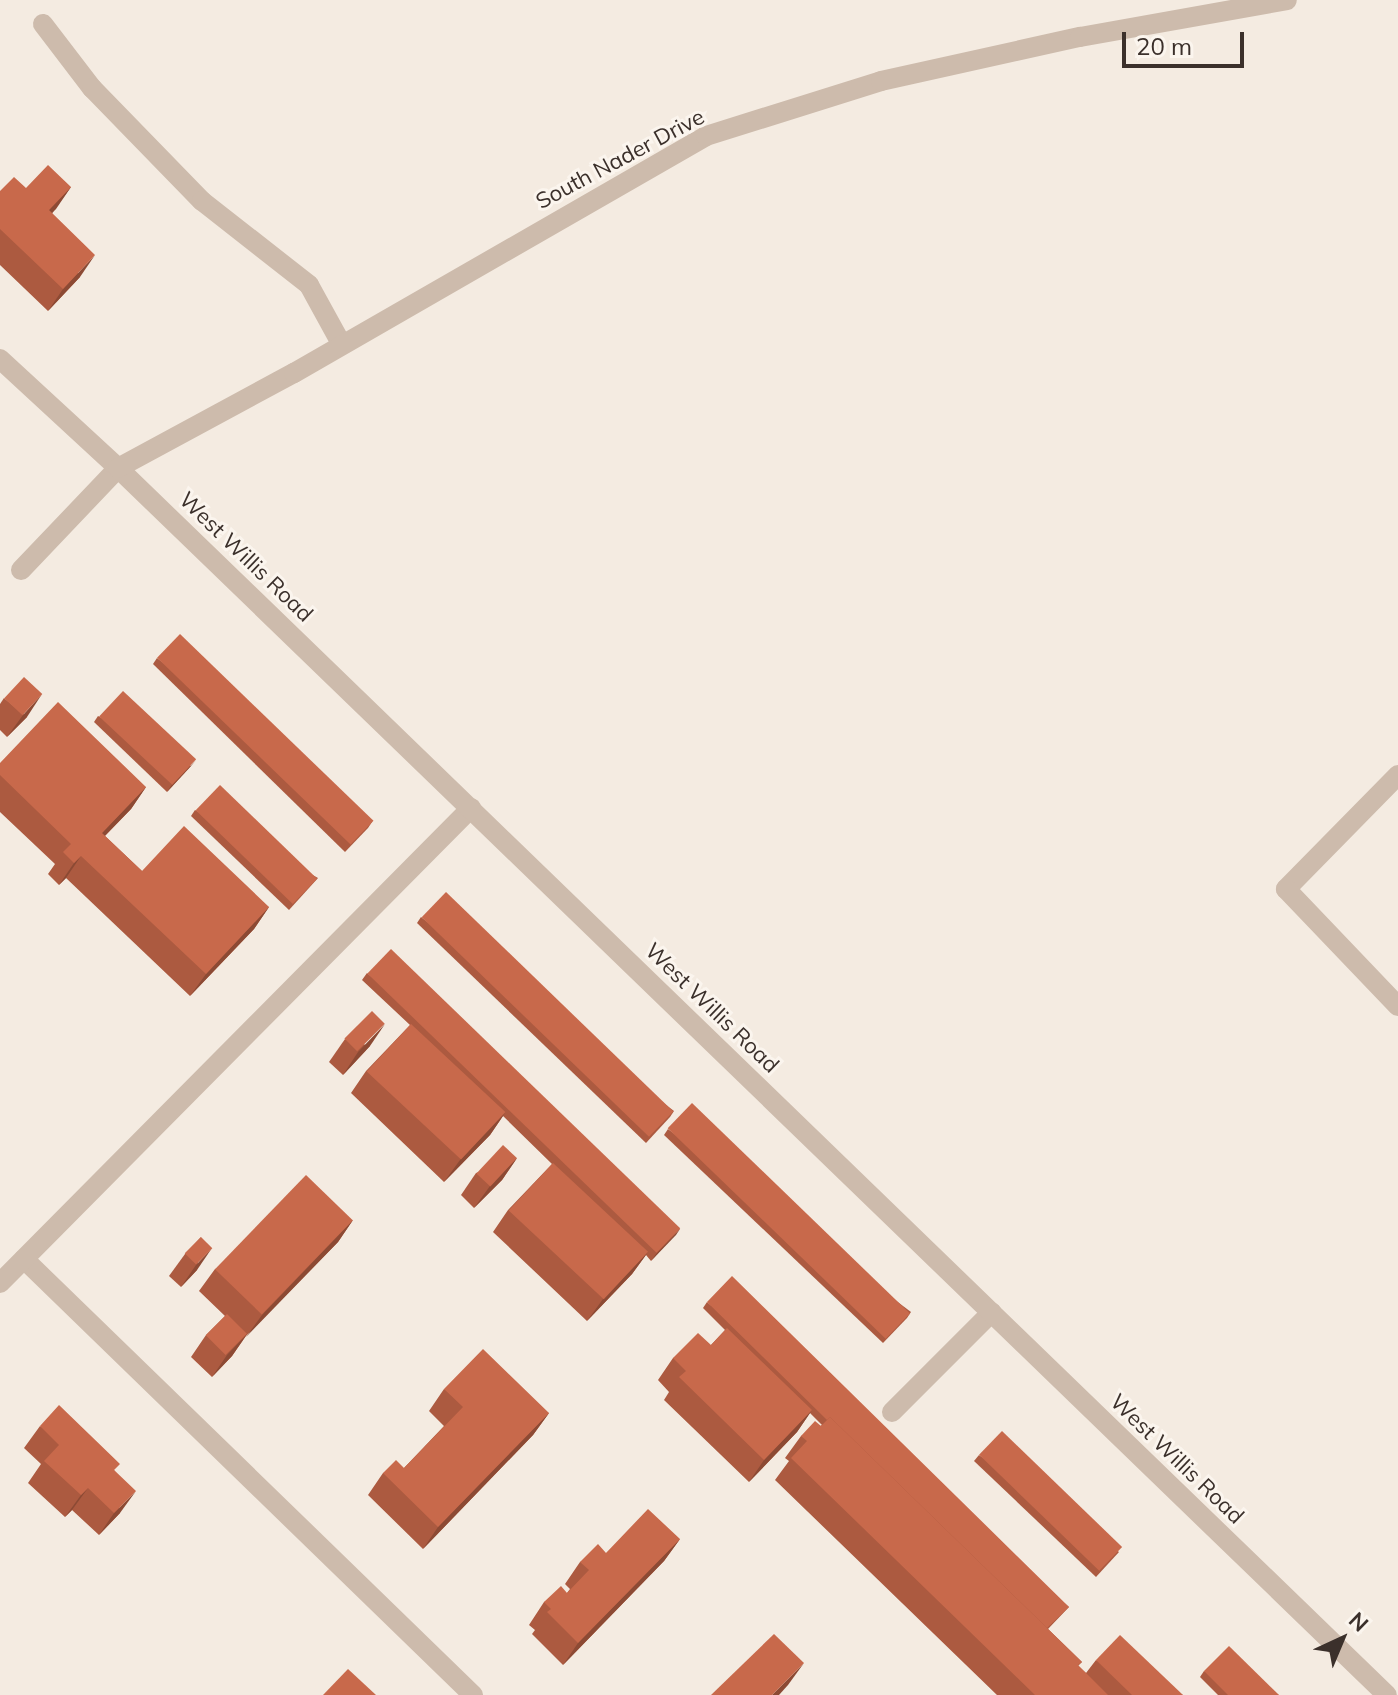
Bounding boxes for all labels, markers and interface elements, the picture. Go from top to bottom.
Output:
scale bar [1126,16,1248,66]
text: 20 m [1136,31,1192,61]
street label: South Nader Drive [531,103,709,215]
street label: West Willis Road [174,487,318,627]
street label: West Willis Road [640,938,784,1078]
street label: West Willis Road [1105,1389,1249,1529]
north arrow [1302,1599,1382,1679]
text: N [1343,1606,1374,1638]

